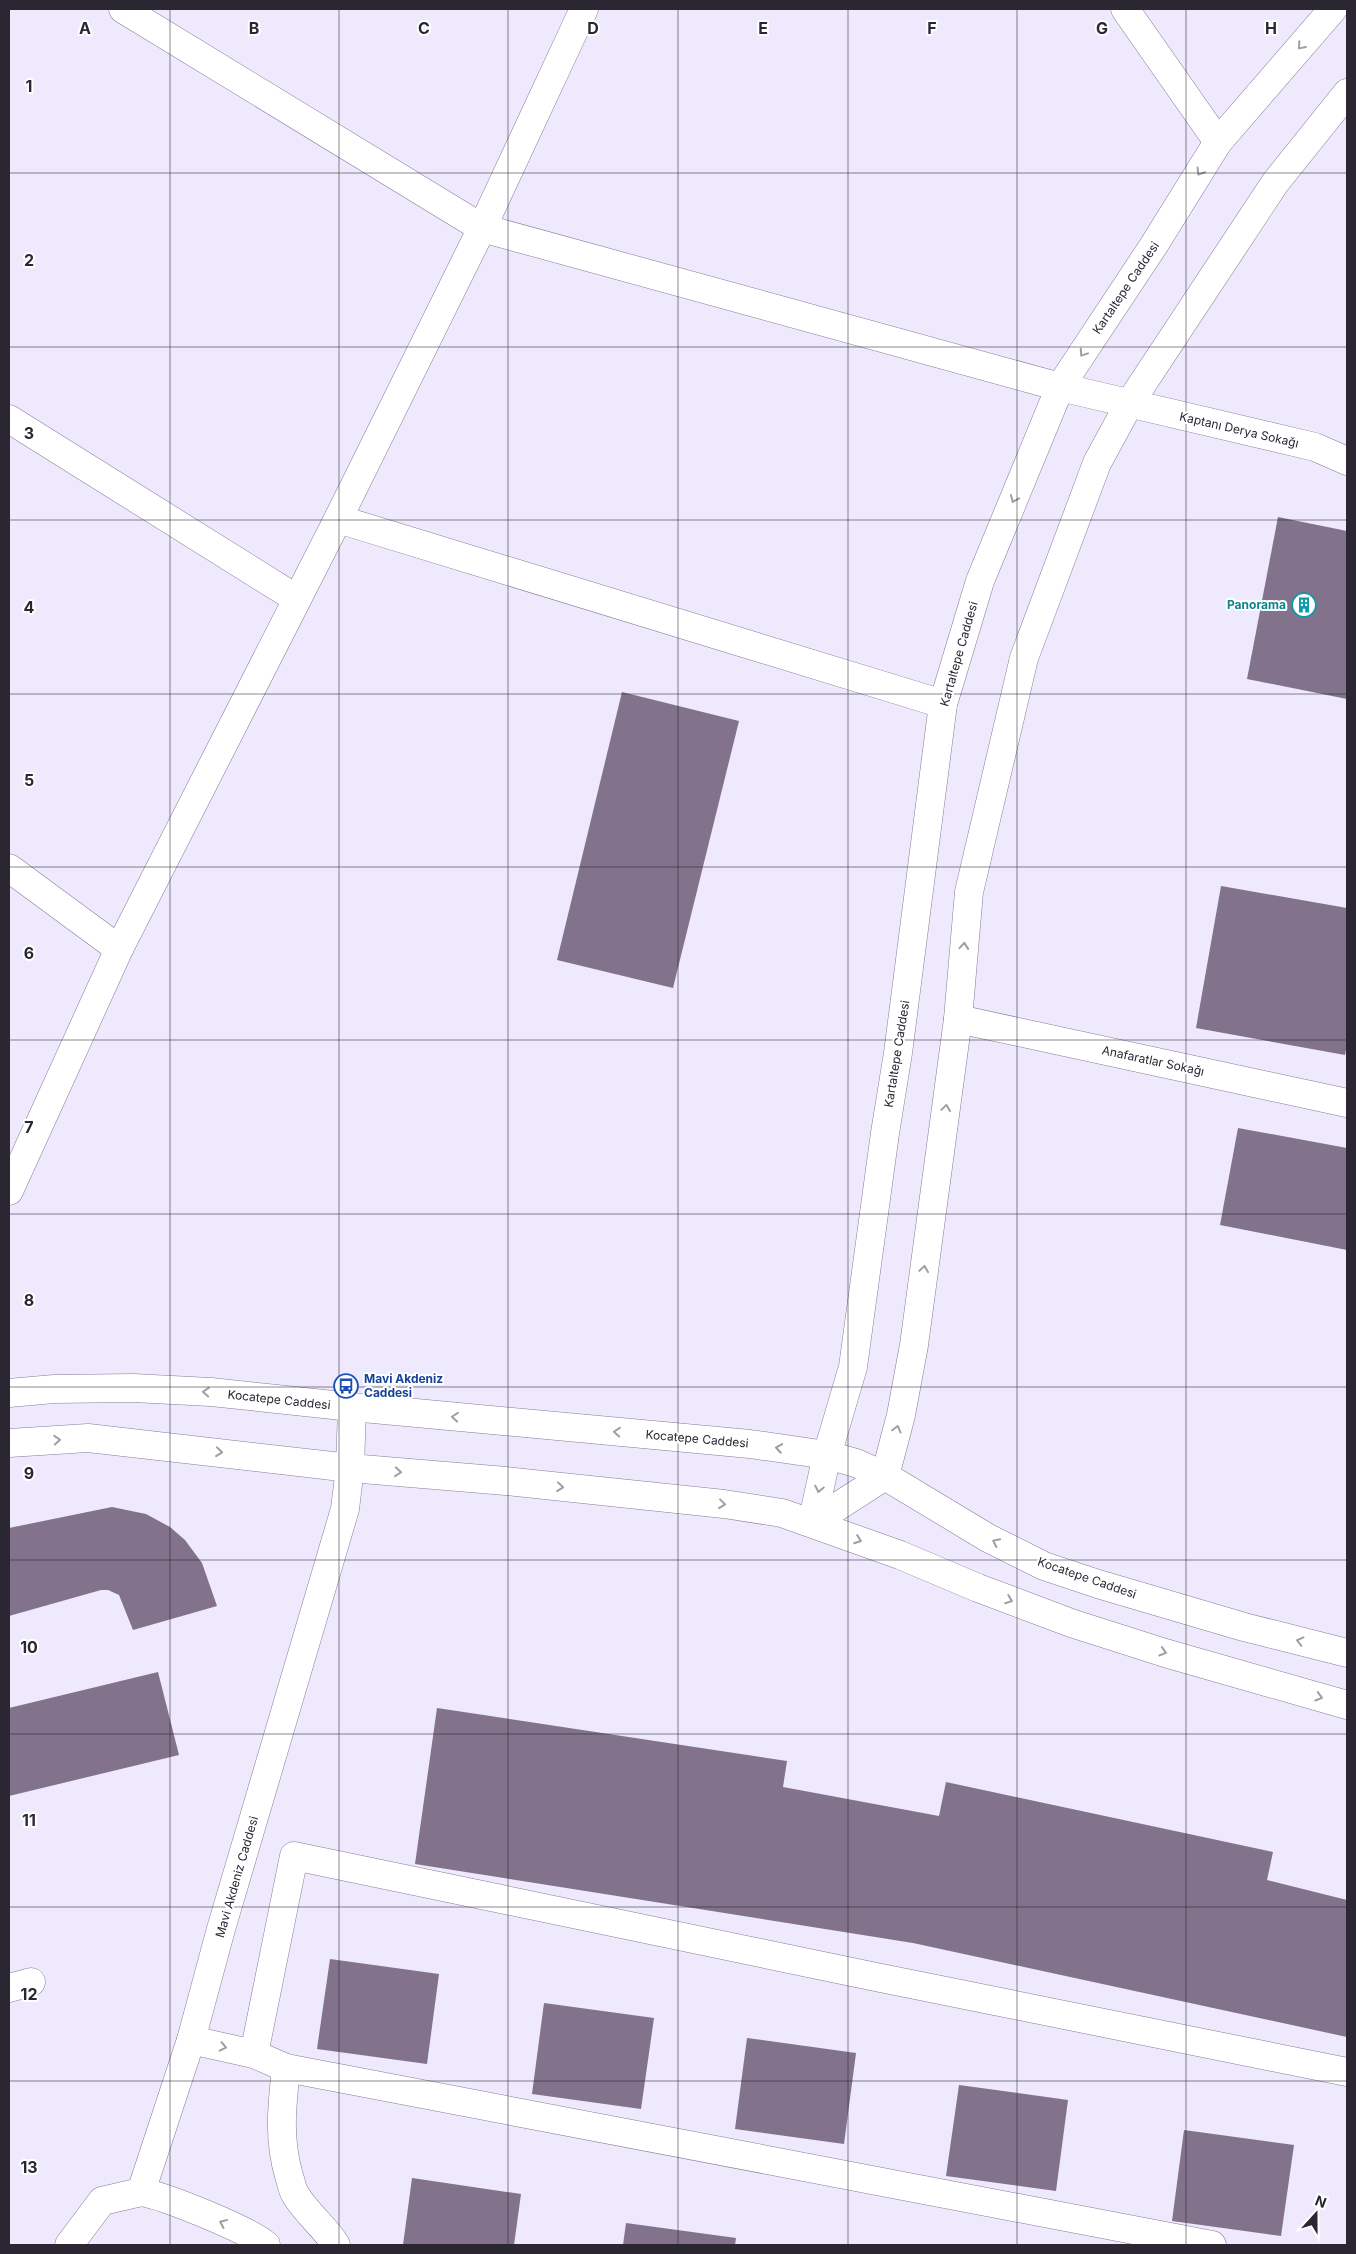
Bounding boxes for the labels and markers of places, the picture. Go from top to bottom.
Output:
building icon: Panorama [1291,592,1317,618]
place label: Panorama [1227,597,1286,612]
place label: Mavi Akdeniz Caddesi [364,1371,443,1400]
bus stop icon: Mavi Akdeniz Caddesi [333,1373,359,1399]

